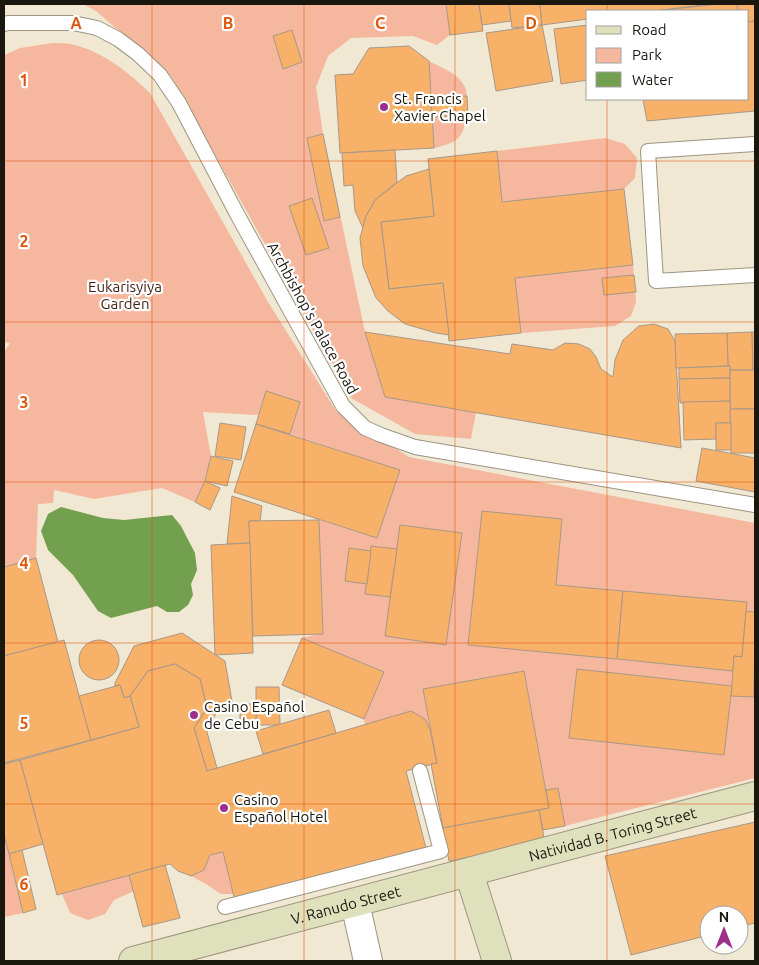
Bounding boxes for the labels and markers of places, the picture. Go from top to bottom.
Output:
place label: St. Francis Xavier Chapel [394,90,486,124]
marker: St. Francis Xavier Chapel [378,101,390,113]
place label: Casino Español de Cebu [204,698,305,732]
marker: Casino Español de Cebu [188,709,200,721]
place label: Casino Español Hotel [234,791,327,825]
marker: Casino Español Hotel [218,802,230,814]

